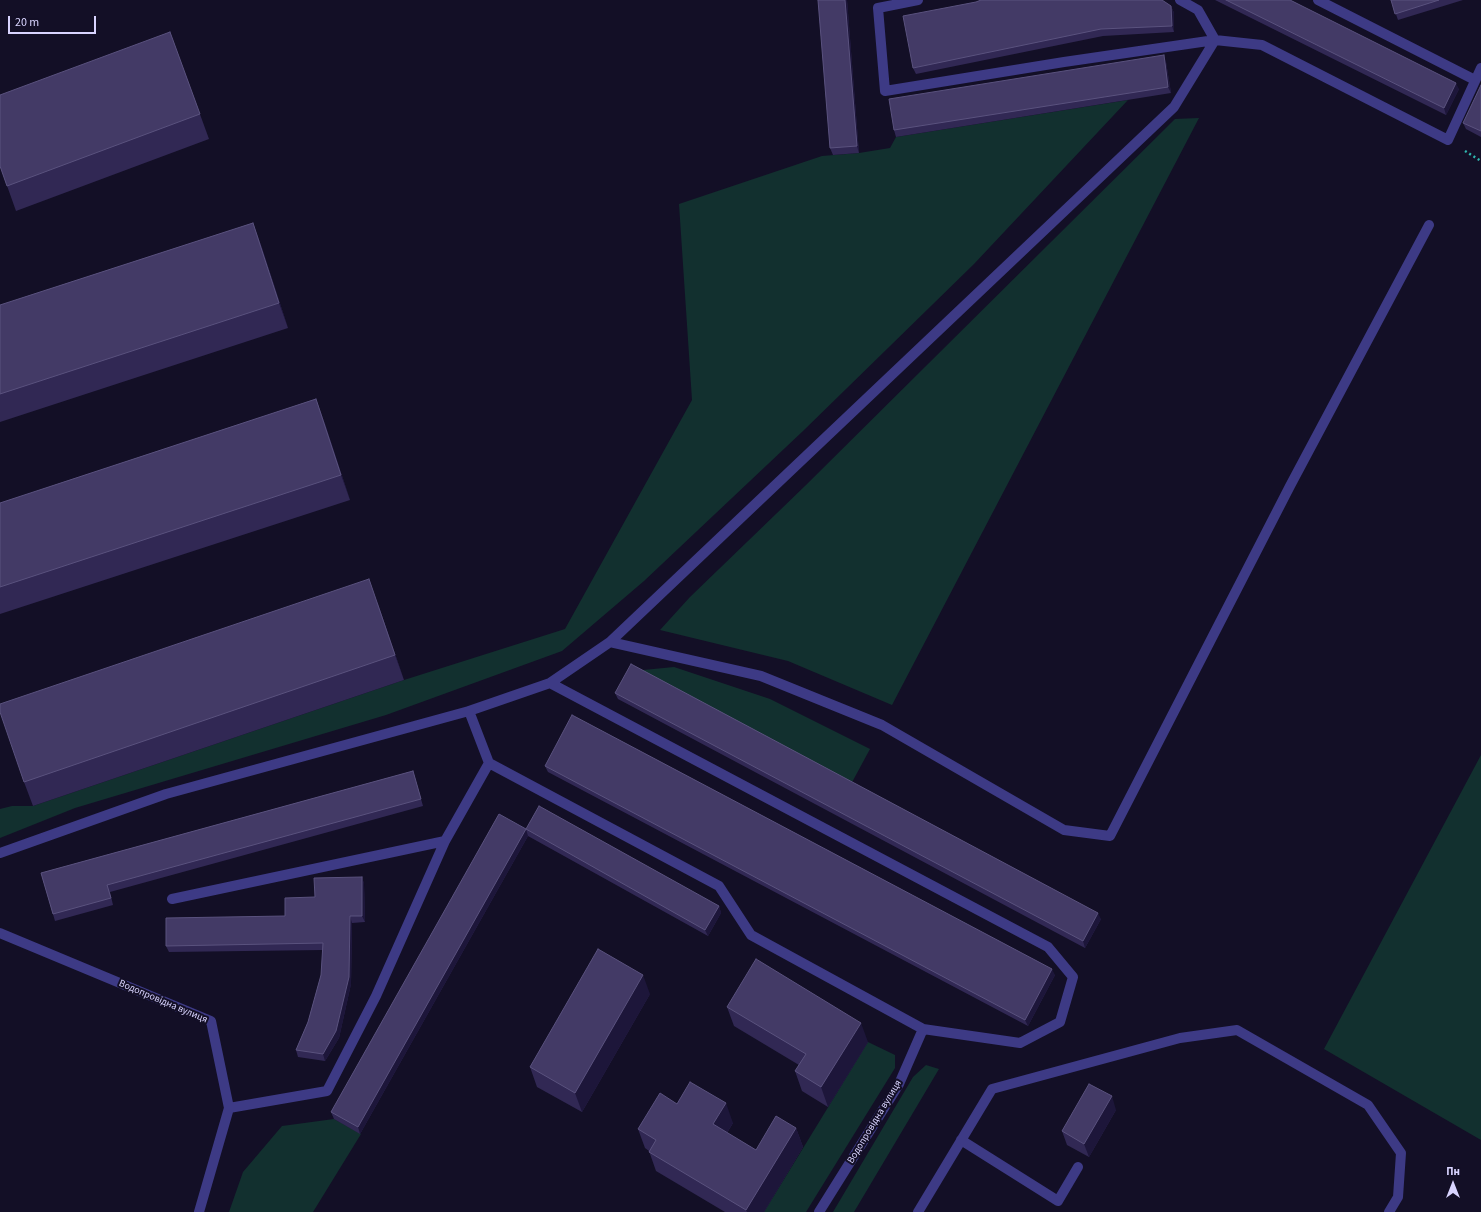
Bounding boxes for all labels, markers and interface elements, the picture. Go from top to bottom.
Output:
scale bar [10,8,98,34]
text: 20 m [15,14,39,31]
street label: Водопровідна вулиця [117,978,209,1026]
street label: Водопровідна вулиця [845,1078,905,1166]
north arrow [1433,1164,1473,1204]
text: Пн [1446,1164,1460,1179]

